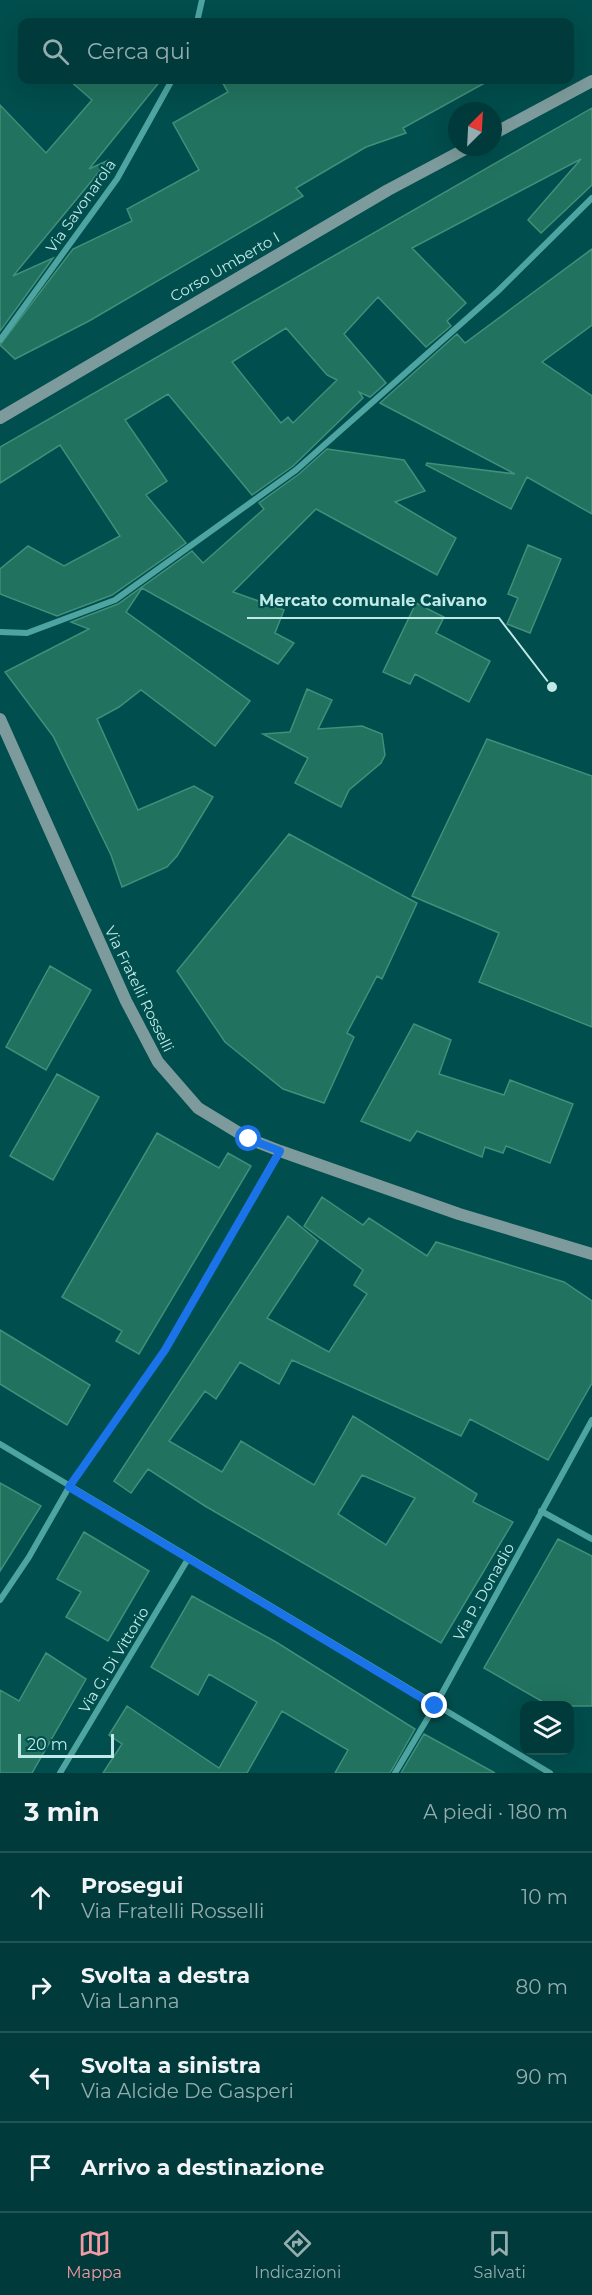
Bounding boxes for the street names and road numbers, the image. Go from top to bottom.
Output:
street label: Via Savonarola [41,155,120,256]
street label: Corso Umberto I [167,228,283,306]
street label: Via Fratelli Rosselli [101,923,178,1055]
street label: Via P. Donadio [449,1540,518,1644]
street label: Via G. Di Vittorio [74,1603,153,1716]

